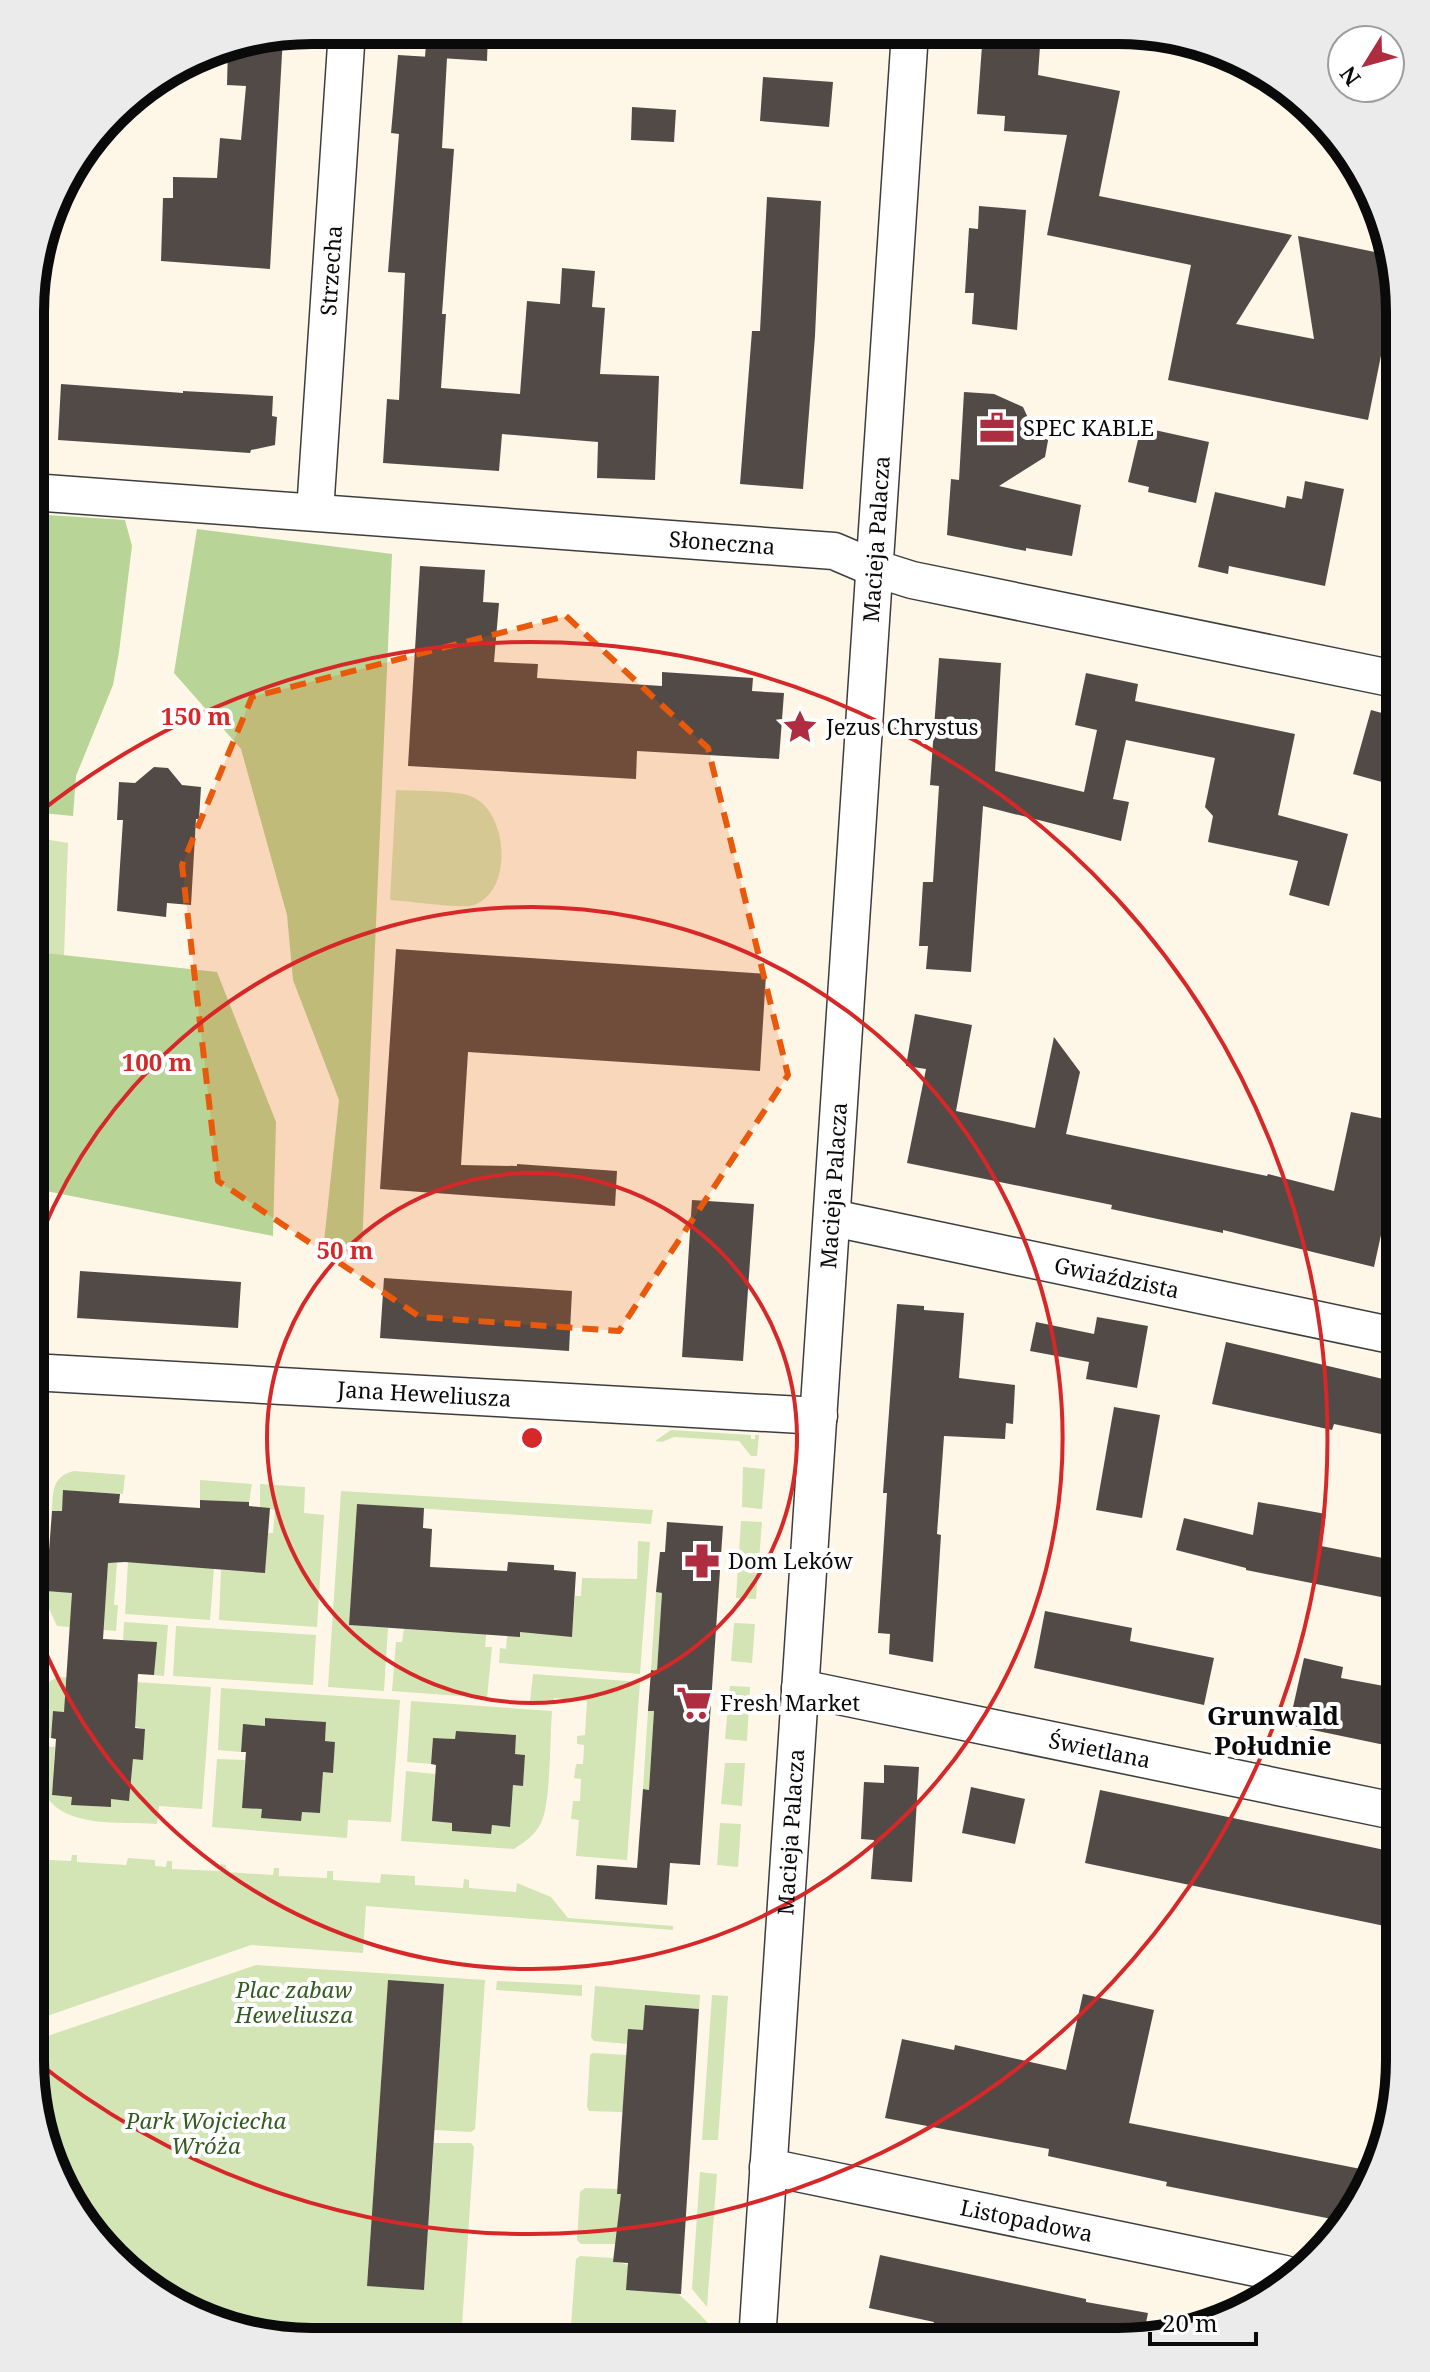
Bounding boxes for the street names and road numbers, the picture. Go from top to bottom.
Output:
street label: Strzecha [312,224,348,317]
street label: Macieja Palacza [855,455,896,623]
street label: Słoneczna [668,523,776,561]
street label: Macieja Palacza [812,1101,853,1270]
street label: Gwiaździsta [1052,1249,1182,1304]
street label: Jana Heweliusza [336,1373,512,1413]
street label: Świetlana [1046,1724,1153,1774]
street label: Macieja Palacza [769,1748,810,1916]
street label: Listopadowa [958,2191,1096,2248]

